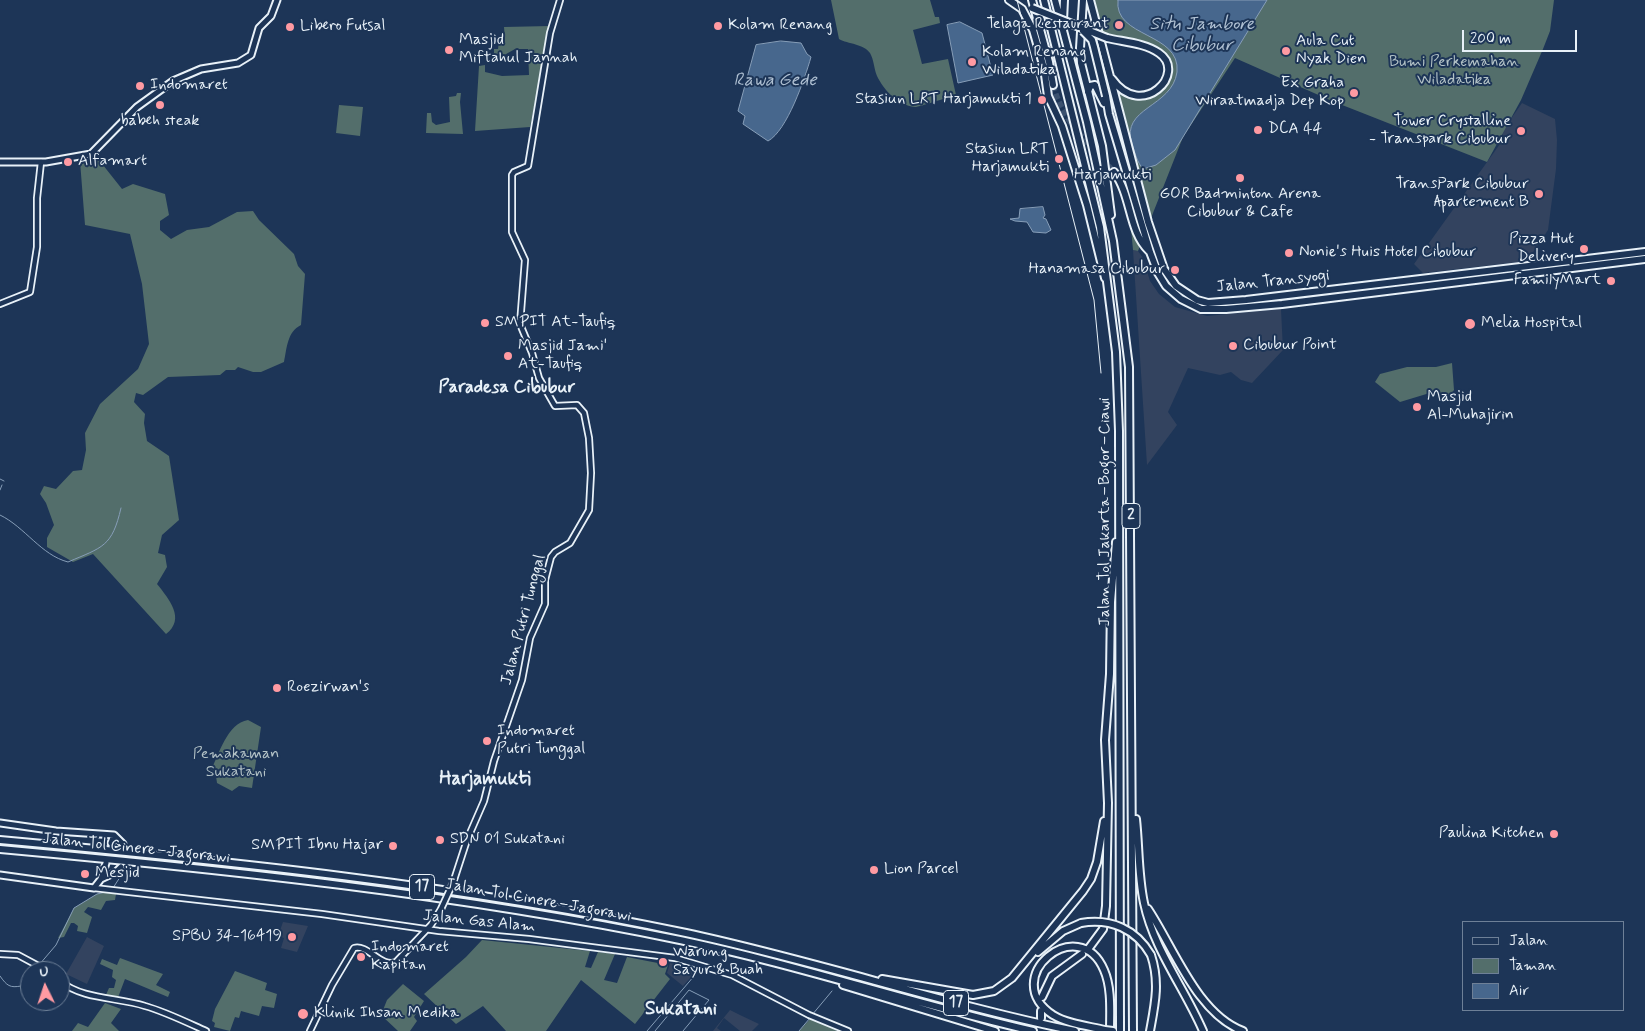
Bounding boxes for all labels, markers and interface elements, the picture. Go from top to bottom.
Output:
water label: Situ Jambore Cibubur [1149,14,1255,56]
place label: Telaga Restaurant [986,15,1109,35]
place label: Kolam Renang [728,16,832,36]
place label: Libero Futsal [300,17,385,37]
marker: Telaga Restaurant [1113,19,1125,31]
marker: Kolam Renang [712,20,724,32]
scale bar [1465,20,1580,52]
marker: Libero Futsal [284,21,296,33]
text: 200 m [1470,29,1511,49]
place label: Masjid Miftahul Jannah [459,31,578,69]
place label: Aula Cut Nyak Dien [1296,32,1366,70]
place label: Kolam Renang Wiladatika [982,43,1086,81]
marker: Masjid Miftahul Jannah [443,44,455,56]
marker: Aula Cut Nyak Dien [1280,45,1292,57]
park label: Bumi Perkemahan Wiladatika [1389,53,1519,91]
marker: Kolam Renang Wiladatika [966,56,978,68]
water label: Rawa Gede [733,70,817,92]
place label: Ex Graha Wiraatmadja Dep Kop [1195,74,1344,112]
place label: Indomaret [150,76,228,96]
marker: Indomaret [134,80,146,92]
marker: Ex Graha Wiraatmadja Dep Kop [1348,87,1360,99]
place label: Stasiun LRT Harjamukti 1 [855,90,1032,110]
marker: Stasiun LRT Harjamukti 1 [1036,94,1048,106]
marker: babeh steak [154,99,166,111]
place label: babeh steak [121,112,199,132]
place label: Tower Crystalline - Transpark Cibubur [1369,112,1511,150]
place label: DCA 44 [1268,120,1322,140]
marker: DCA 44 [1252,124,1264,136]
marker: Tower Crystalline - Transpark Cibubur [1515,125,1527,137]
place label: Stasiun LRT Harjamukti [965,140,1049,178]
place label: Alfamart [78,152,147,172]
marker: Stasiun LRT Harjamukti [1053,153,1065,165]
marker: Alfamart [62,156,74,168]
place label: Harjamukti [1074,166,1151,186]
marker: Harjamukti [1056,169,1070,183]
marker: GOR Badminton Arena Cibubur & Cafe [1234,172,1246,184]
place label: TransPark Cibubur Apartement B [1396,175,1529,213]
place label: GOR Badminton Arena Cibubur & Cafe [1159,185,1321,223]
marker: TransPark Cibubur Apartement B [1533,188,1545,200]
place label: Pizza Hut Delivery [1509,230,1574,268]
place label: Nonie's Huis Hotel Cibubur [1299,243,1476,263]
marker: Pizza Hut Delivery [1578,243,1590,255]
marker: Nonie's Huis Hotel Cibubur [1283,247,1295,259]
place label: Hanamasa Cibubur [1028,260,1165,280]
marker: Hanamasa Cibubur [1169,264,1181,276]
street label: Jalan Transyogi [1215,267,1331,297]
place label: FamilyMart [1514,271,1601,291]
marker: FamilyMart [1605,275,1617,287]
place label: SMPIT At-Taufiq [495,313,616,333]
place label: Melia Hospital [1481,314,1582,334]
marker: SMPIT At-Taufiq [479,317,491,329]
marker: Melia Hospital [1463,317,1477,331]
place label: Cibubur Point [1243,336,1337,356]
place label: Masjid Jami' At-Taufiq [518,337,607,375]
marker: Cibubur Point [1227,340,1239,352]
marker: Masjid Jami' At-Taufiq [502,350,514,362]
district label: Paradesa Cibubur [439,377,575,399]
place label: Masjid Al-Muhajirin [1427,388,1514,426]
street label: Jalan Tol Jakarta–Bogor–Ciawi [1096,397,1116,627]
marker: Masjid Al-Muhajirin [1411,401,1423,413]
road number: 2 [1122,504,1140,528]
street label: Jalan Putri Tunggal [497,553,551,687]
place label: Roezirwan's [287,678,369,698]
marker: Roezirwan's [271,682,283,694]
place label: Indomaret Putri Tunggal [497,722,585,760]
marker: Indomaret Putri Tunggal [481,735,493,747]
park label: Pemakaman Sukatani [193,745,279,783]
district label: Harjamukti [439,769,531,791]
place label: Paulina Kitchen [1439,824,1544,844]
marker: Paulina Kitchen [1548,828,1560,840]
street label: Jalan Tol Cinere–Jagorawi [41,830,231,868]
place label: SDN 01 Sukatani [450,830,565,850]
marker: SDN 01 Sukatani [434,834,446,846]
place label: SMPIT Ibnu Hajar [251,836,383,856]
marker: SMPIT Ibnu Hajar [387,840,399,852]
place label: Lion Parcel [884,860,959,880]
place label: Mesjid [95,864,140,884]
marker: Lion Parcel [868,864,880,876]
marker: Mesjid [79,868,91,880]
road number: 17 [410,874,434,900]
street label: Jalan Tol Cinere–Jagorawi [443,875,633,927]
street label: Jalan Gas Alam [422,907,536,937]
legend [1462,921,1625,1011]
place label: SPBU 34-16419 [172,927,282,947]
marker: SPBU 34-16419 [286,931,298,943]
text: Jalan [1509,931,1548,951]
place label: Indomaret Kapitan [371,938,449,976]
place label: Warung Sayur & Buah [673,943,763,981]
marker: Indomaret Kapitan [355,951,367,963]
marker: Warung Sayur & Buah [657,956,669,968]
text: Taman [1509,956,1557,976]
north arrow [20,961,70,1011]
text: U [39,963,49,981]
text: Air [1509,981,1529,1001]
road number: 17 [944,990,968,1016]
district label: Sukatani [645,999,717,1021]
place label: Klinik Ihsan Medika [314,1004,459,1024]
marker: Klinik Ihsan Medika [296,1007,310,1021]

